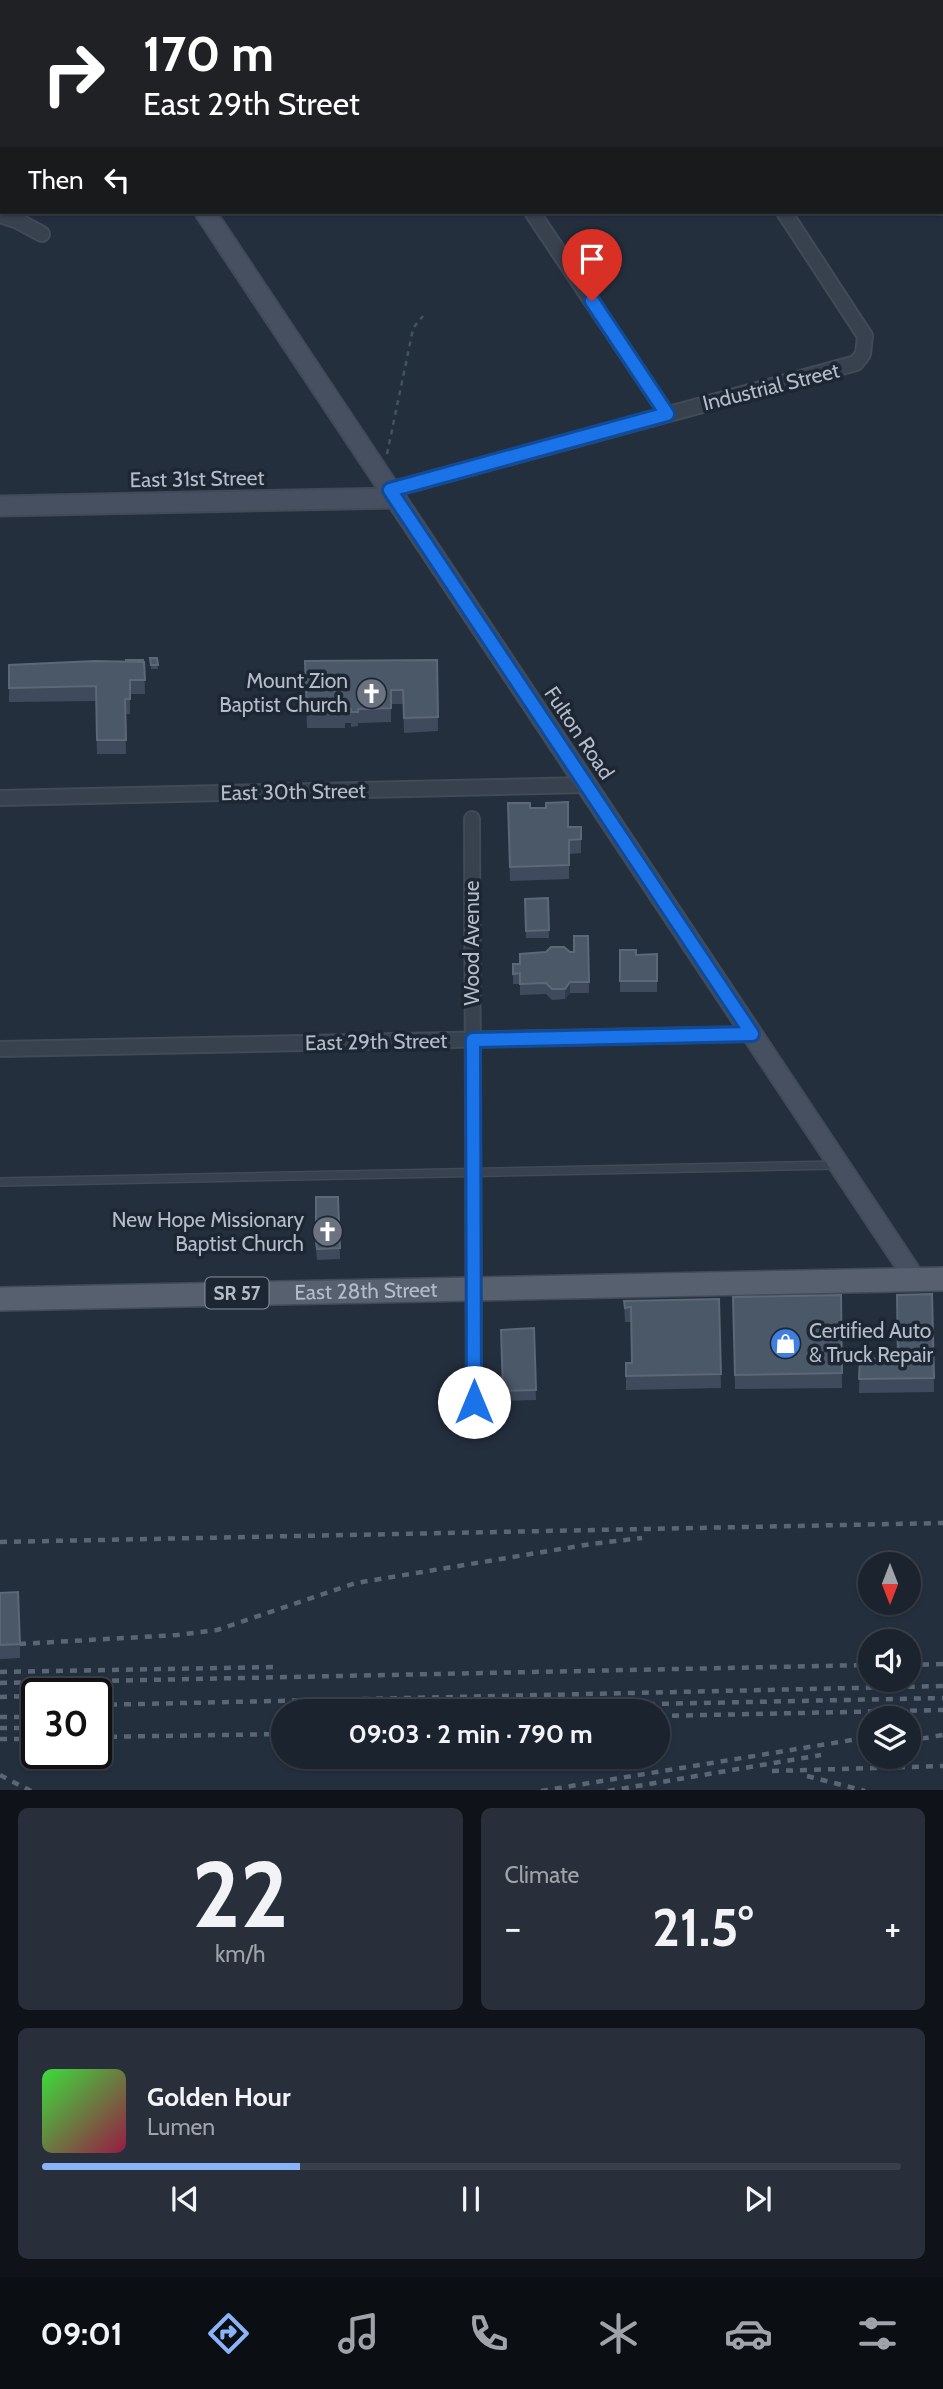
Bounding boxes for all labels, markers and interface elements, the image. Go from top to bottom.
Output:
text: 170 m [143,24,274,83]
icon: right [28,28,119,119]
text: East 29th Street [143,84,360,123]
icon: left [98,161,136,199]
text: Then [28,164,84,196]
pin [562,229,622,301]
icon: arrive [573,240,611,278]
street label: Industrial Street [700,357,842,416]
street label: East 31st Street [129,465,265,492]
place label: Mount Zion Baptist Church [219,668,348,717]
church icon: Mount Zion Baptist Church [354,676,388,710]
street label: Fulton Road [539,682,620,784]
street label: East 30th Street [220,778,366,805]
street label: Wood Avenue [459,880,484,1006]
street label: East 29th Street [305,1028,447,1055]
place label: New Hope Missionary Baptist Church [112,1207,304,1256]
church icon: New Hope Missionary Baptist Church [310,1215,344,1249]
street label: East 28th Street [294,1277,438,1305]
road number: SR 57 [205,1278,268,1308]
place label: Certified Auto & Truck Repair [809,1318,933,1367]
shop icon: Certified Auto & Truck Repair [769,1326,803,1360]
position arrow [437,1365,511,1439]
north arrow [858,1552,920,1615]
map controls [858,1552,921,1769]
button: sound [858,1629,921,1692]
speed limit sign: 30 [21,1678,112,1769]
button: layers [858,1706,921,1769]
text: 09:03 · 2 min · 790 m [348,1718,593,1750]
text: 22 [192,1839,288,1950]
text: Climate [505,1861,579,1889]
text: 21.5° [652,1896,753,1959]
text: − [505,1904,521,1951]
text: + [884,1904,901,1951]
text: km/h [215,1940,265,1968]
text: Golden Hour [147,2081,290,2113]
text: Lumen [147,2113,215,2141]
icon: previous [166,2180,204,2218]
icon: pause [452,2180,490,2218]
icon: next [739,2180,777,2218]
icon: directions [204,2309,253,2358]
icon: music [334,2309,383,2358]
icon: phone [464,2309,513,2358]
icon: climate [594,2309,643,2358]
icon: car [724,2309,773,2358]
icon: filters [853,2309,902,2358]
text: 09:01 [40,2314,123,2353]

